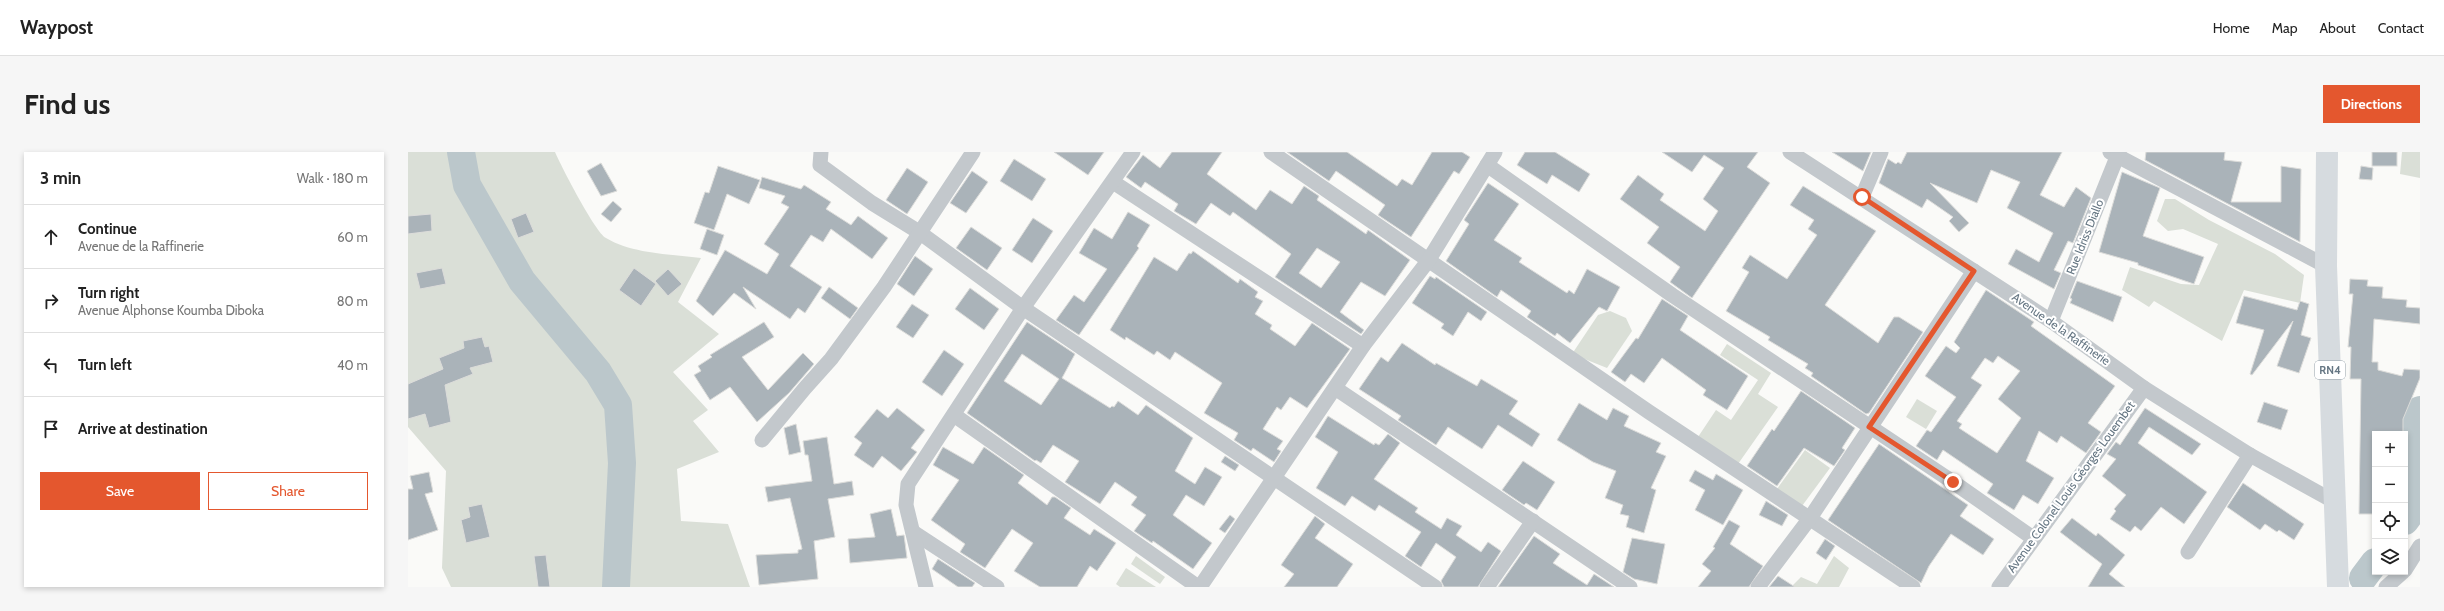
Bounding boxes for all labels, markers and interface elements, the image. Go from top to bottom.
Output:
text: Waypost [20,16,93,39]
text: Home [2213,19,2250,37]
text: Map [2272,19,2297,37]
text: About [2319,19,2356,37]
text: Contact [2378,19,2424,37]
button: Directions [2323,85,2420,123]
text: Find us [24,87,110,121]
text: 3 min [40,168,81,188]
text: Walk · 180 m [297,170,368,186]
route start [1853,188,1871,206]
street label: Rue Idriss Diallo [2063,197,2107,277]
text: Continue [78,220,137,238]
icon: ahead [40,226,62,248]
text: 60 m [337,229,368,245]
text: Avenue de la Raffinerie [78,238,204,254]
text: Turn right [78,284,139,302]
street label: Avenue de la Raffinerie [2009,289,2113,368]
icon: right [40,290,62,312]
text: 80 m [337,293,368,309]
text: Avenue Alphonse Koumba Diboka [78,302,264,318]
icon: left [40,354,62,376]
text: Turn left [78,356,132,374]
text: 40 m [337,357,368,373]
road number: RN4 [2315,361,2345,379]
street label: Avenue Colonel Louis Géorges Louembet [2003,398,2138,575]
icon: arrive [40,418,62,440]
text: Arrive at destination [78,420,208,438]
map controls [2372,431,2408,575]
button: + [2372,431,2408,467]
button: − [2372,467,2408,503]
button: Save [40,472,200,510]
button: Share [208,472,368,510]
route end [1944,473,1962,491]
button: locate [2372,503,2408,539]
button: layers [2372,539,2408,575]

